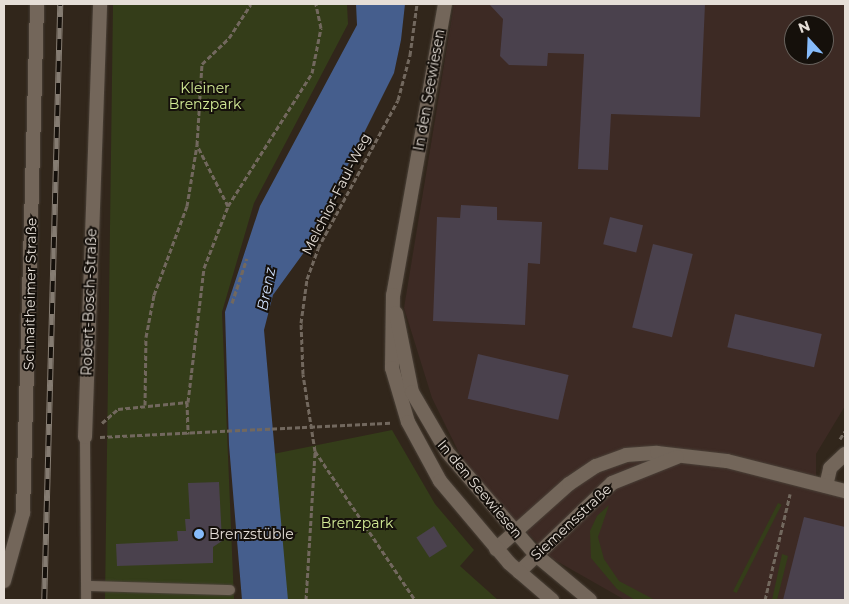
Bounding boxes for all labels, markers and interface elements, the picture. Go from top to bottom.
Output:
north arrow [784,15,834,65]
text: N [796,16,813,37]
street label: In den Seewiesen [410,28,448,152]
park label: Kleiner Brenzpark [169,80,241,112]
street label: Melchior-Faul-Weg [298,130,374,258]
street label: Schnaitheimer Straße [20,218,40,370]
street label: Robert-Bosch-Straße [78,228,100,376]
water label: Brenz [253,266,279,312]
street label: In den Seewiesen [434,436,526,542]
street label: Siemensstraße [527,480,615,564]
park label: Brenzpark [321,515,393,531]
place label: Brenzstüble [209,526,294,542]
marker: Brenzstüble [193,528,205,540]

